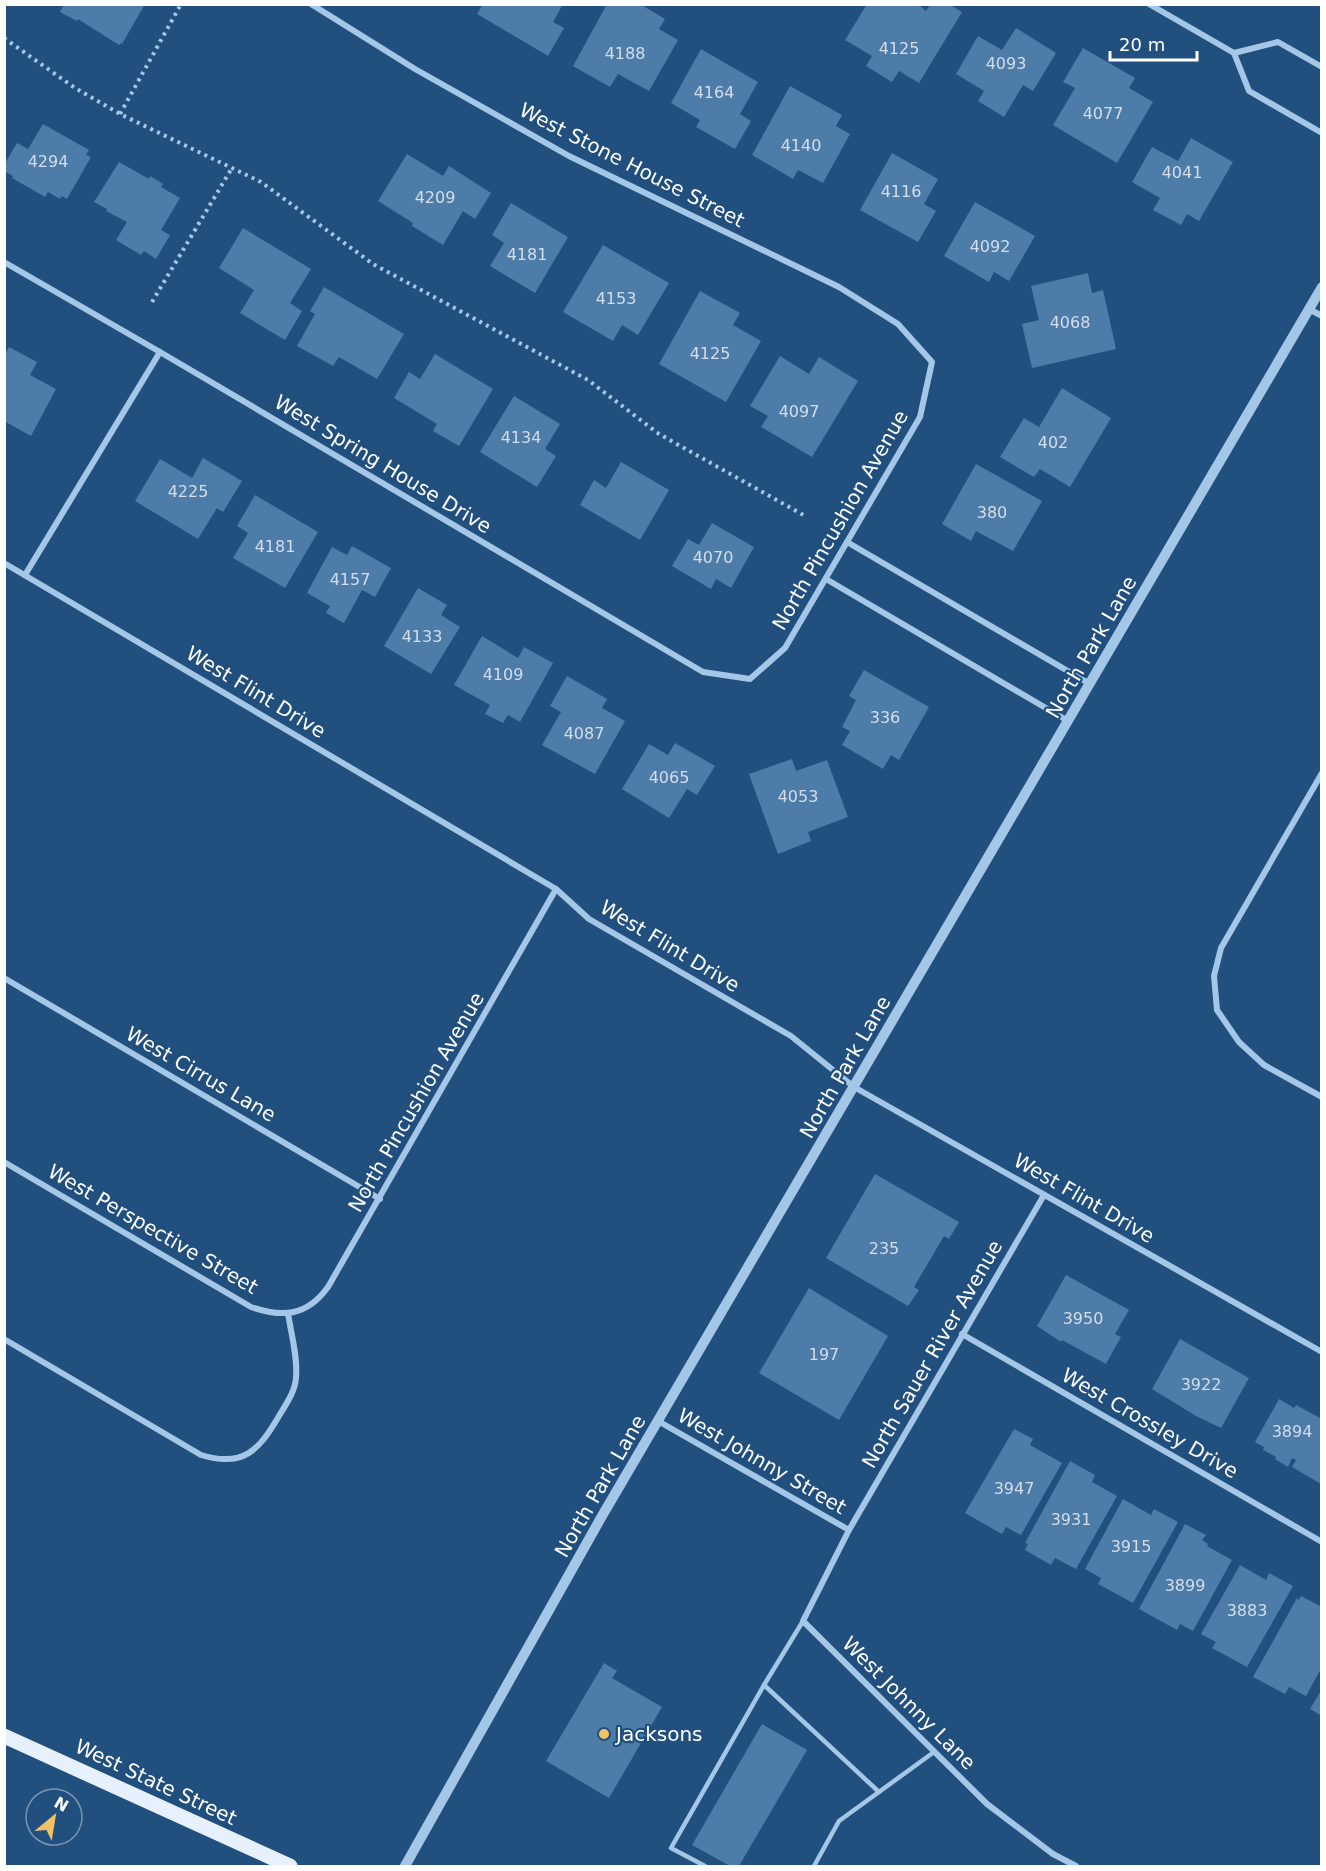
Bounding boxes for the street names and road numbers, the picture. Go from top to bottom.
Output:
street label: West Stone House Street [515,98,749,232]
street label: West Spring House Drive [270,390,496,538]
street label: North Pincushion Avenue [767,406,913,634]
street label: North Park Lane [1041,572,1141,722]
street label: West Flint Drive [182,641,330,743]
street label: West Flint Drive [596,895,744,997]
street label: North Pincushion Avenue [343,988,489,1216]
street label: North Park Lane [795,992,895,1142]
street label: West Cirrus Lane [122,1021,280,1127]
street label: West Flint Drive [1009,1148,1159,1248]
street label: West Perspective Street [44,1159,262,1299]
street label: North Sauer River Avenue [857,1236,1007,1472]
street label: West Crossley Drive [1058,1363,1242,1483]
street label: West Johnny Street [673,1403,851,1519]
street label: North Park Lane [550,1411,650,1561]
street label: West Johnny Lane [837,1631,981,1775]
street label: West State Street [71,1734,241,1830]

